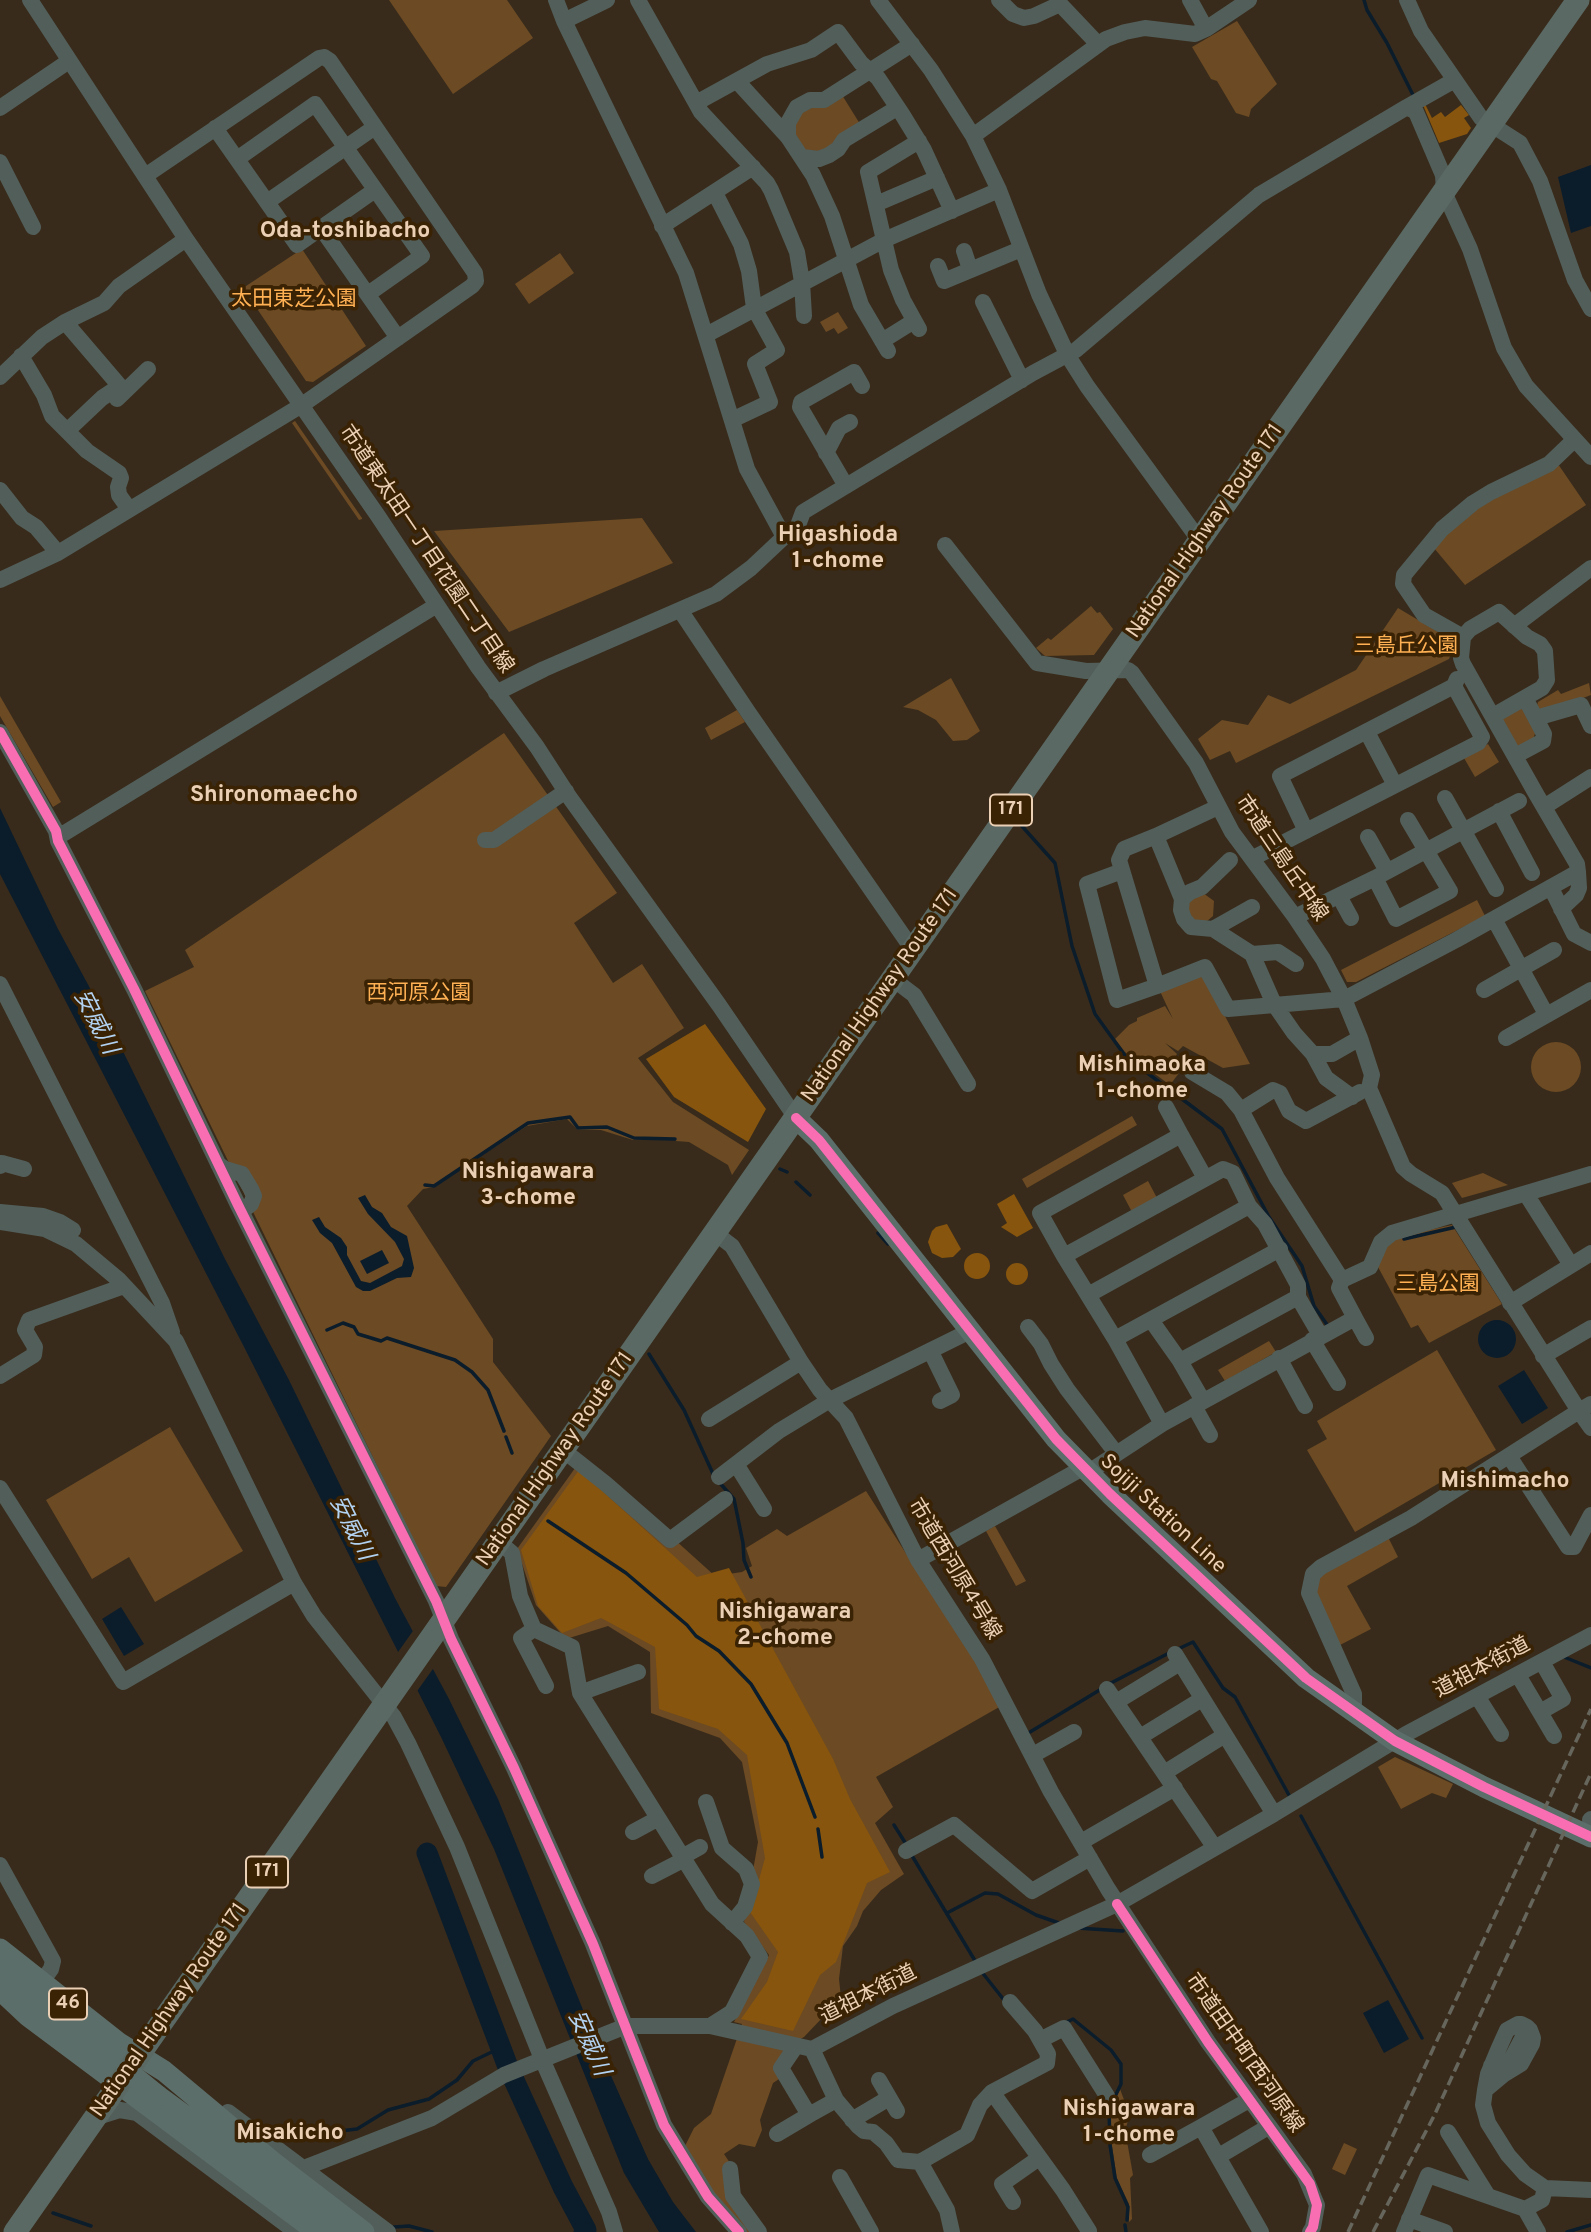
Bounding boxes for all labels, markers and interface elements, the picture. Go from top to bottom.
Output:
district label: Oda-toshibacho [260,218,430,246]
park label: 太田東芝公園 [231,288,357,314]
street label: National Highway Route 171 [1122,420,1290,644]
street label: 市道東太田一丁目花園二丁目線 [332,421,518,679]
district label: Higashioda 1-chome [778,522,898,576]
park label: 三島丘公園 [1354,635,1458,661]
district label: Shironomaecho [190,782,358,810]
street label: 市道三島丘中線 [1228,791,1332,927]
road number: 171 [990,794,1032,825]
street label: National Highway Route 171 [797,884,965,1108]
park label: 西河原公園 [367,982,471,1008]
water label: 安威川 [66,986,122,1060]
district label: Mishimaoka 1-chome [1078,1052,1206,1106]
district label: Nishigawara 3-chome [462,1159,594,1213]
park label: 三島公園 [1396,1273,1480,1299]
street label: National Highway Route 171 [472,1348,640,1572]
street label: Sojiji Station Line [1094,1450,1230,1580]
district label: Mishimacho [1441,1468,1569,1496]
water label: 安威川 [322,1492,378,1566]
street label: 市道西河原4号線 [901,1495,1005,1645]
district label: Nishigawara 2-chome [719,1599,851,1653]
street label: 道祖本街道 [1431,1633,1535,1705]
road number: 171 [246,1856,288,1888]
street label: National Highway Route 171 [86,1899,254,2123]
street label: 道祖本街道 [817,1961,921,2031]
street label: 市道田中町西河原線 [1178,1969,1308,2139]
road number: 46 [49,1988,87,2020]
water label: 安威川 [560,2007,614,2081]
district label: Nishigawara 1-chome [1063,2096,1195,2150]
district label: Misakicho [236,2120,344,2148]

